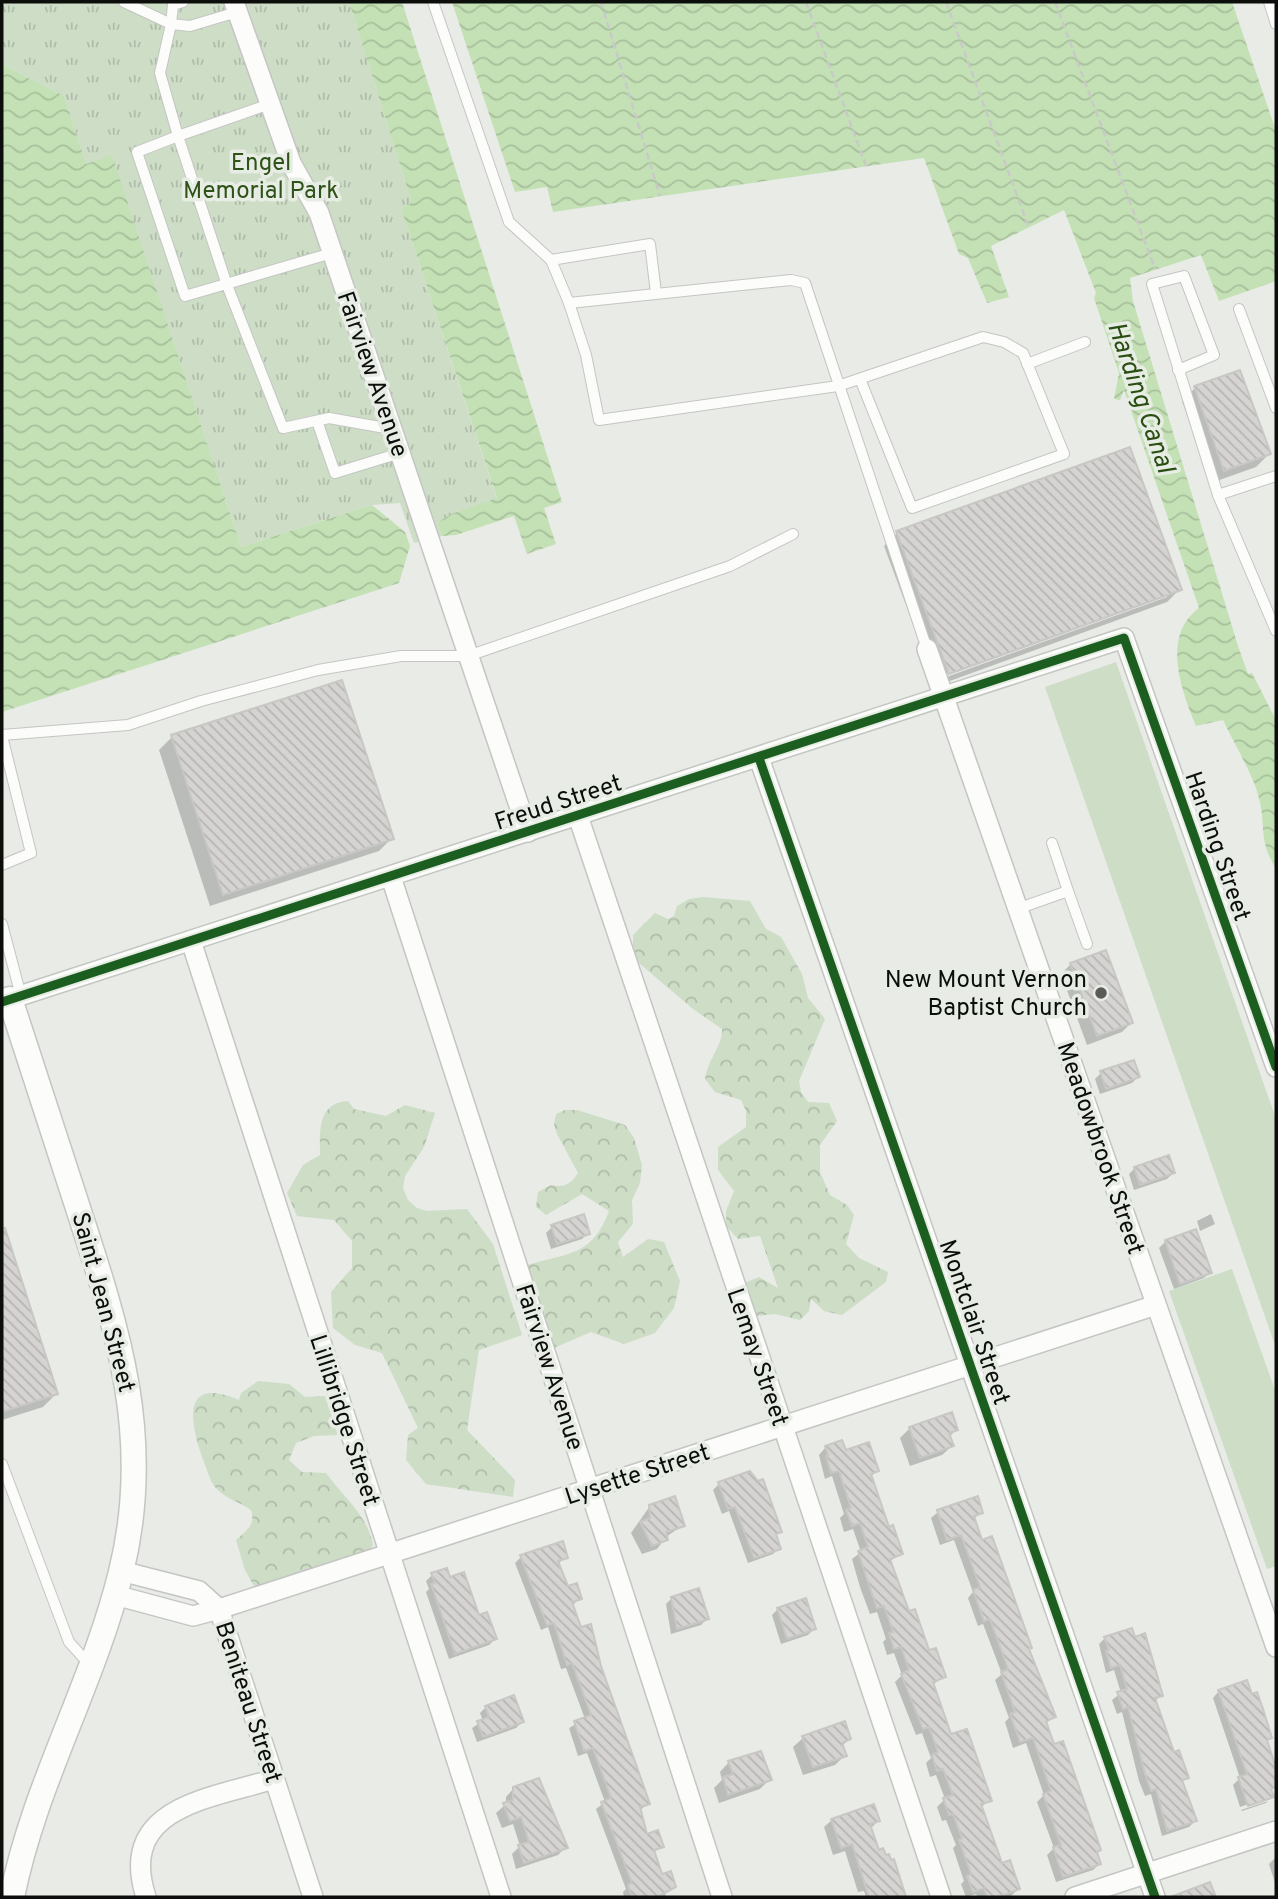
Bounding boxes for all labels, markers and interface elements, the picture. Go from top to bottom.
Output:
park label: Engel Memorial Park [183,149,339,207]
street label: Fairview Avenue [329,288,413,461]
water label: Harding Canal [1098,318,1181,479]
street label: Harding Street [1176,768,1256,925]
street label: Freud Street [491,769,626,839]
place label: New Mount Vernon Baptist Church [885,966,1087,1024]
marker: New Mount Vernon Baptist Church [1093,985,1109,1001]
street label: Meadowbrook Street [1049,1039,1150,1259]
street label: Saint Jean Street [64,1209,141,1396]
street label: Montclair Street [931,1236,1015,1409]
street label: Fairview Avenue [507,1281,589,1455]
street label: Lemay Street [718,1285,794,1431]
street label: Lillibridge Street [301,1331,385,1510]
street label: Lysette Street [561,1438,714,1513]
street label: Beniteau Street [207,1618,287,1787]

